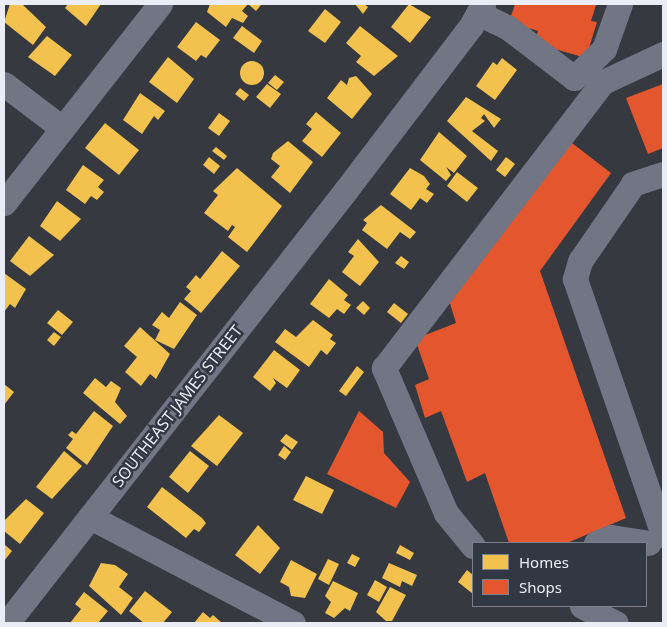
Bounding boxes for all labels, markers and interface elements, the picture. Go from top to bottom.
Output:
street label: SOUTHEAST JAMES STREET [108,321,246,491]
legend [472,542,647,607]
text: Homes [519,552,569,572]
text: Shops [519,577,562,597]

